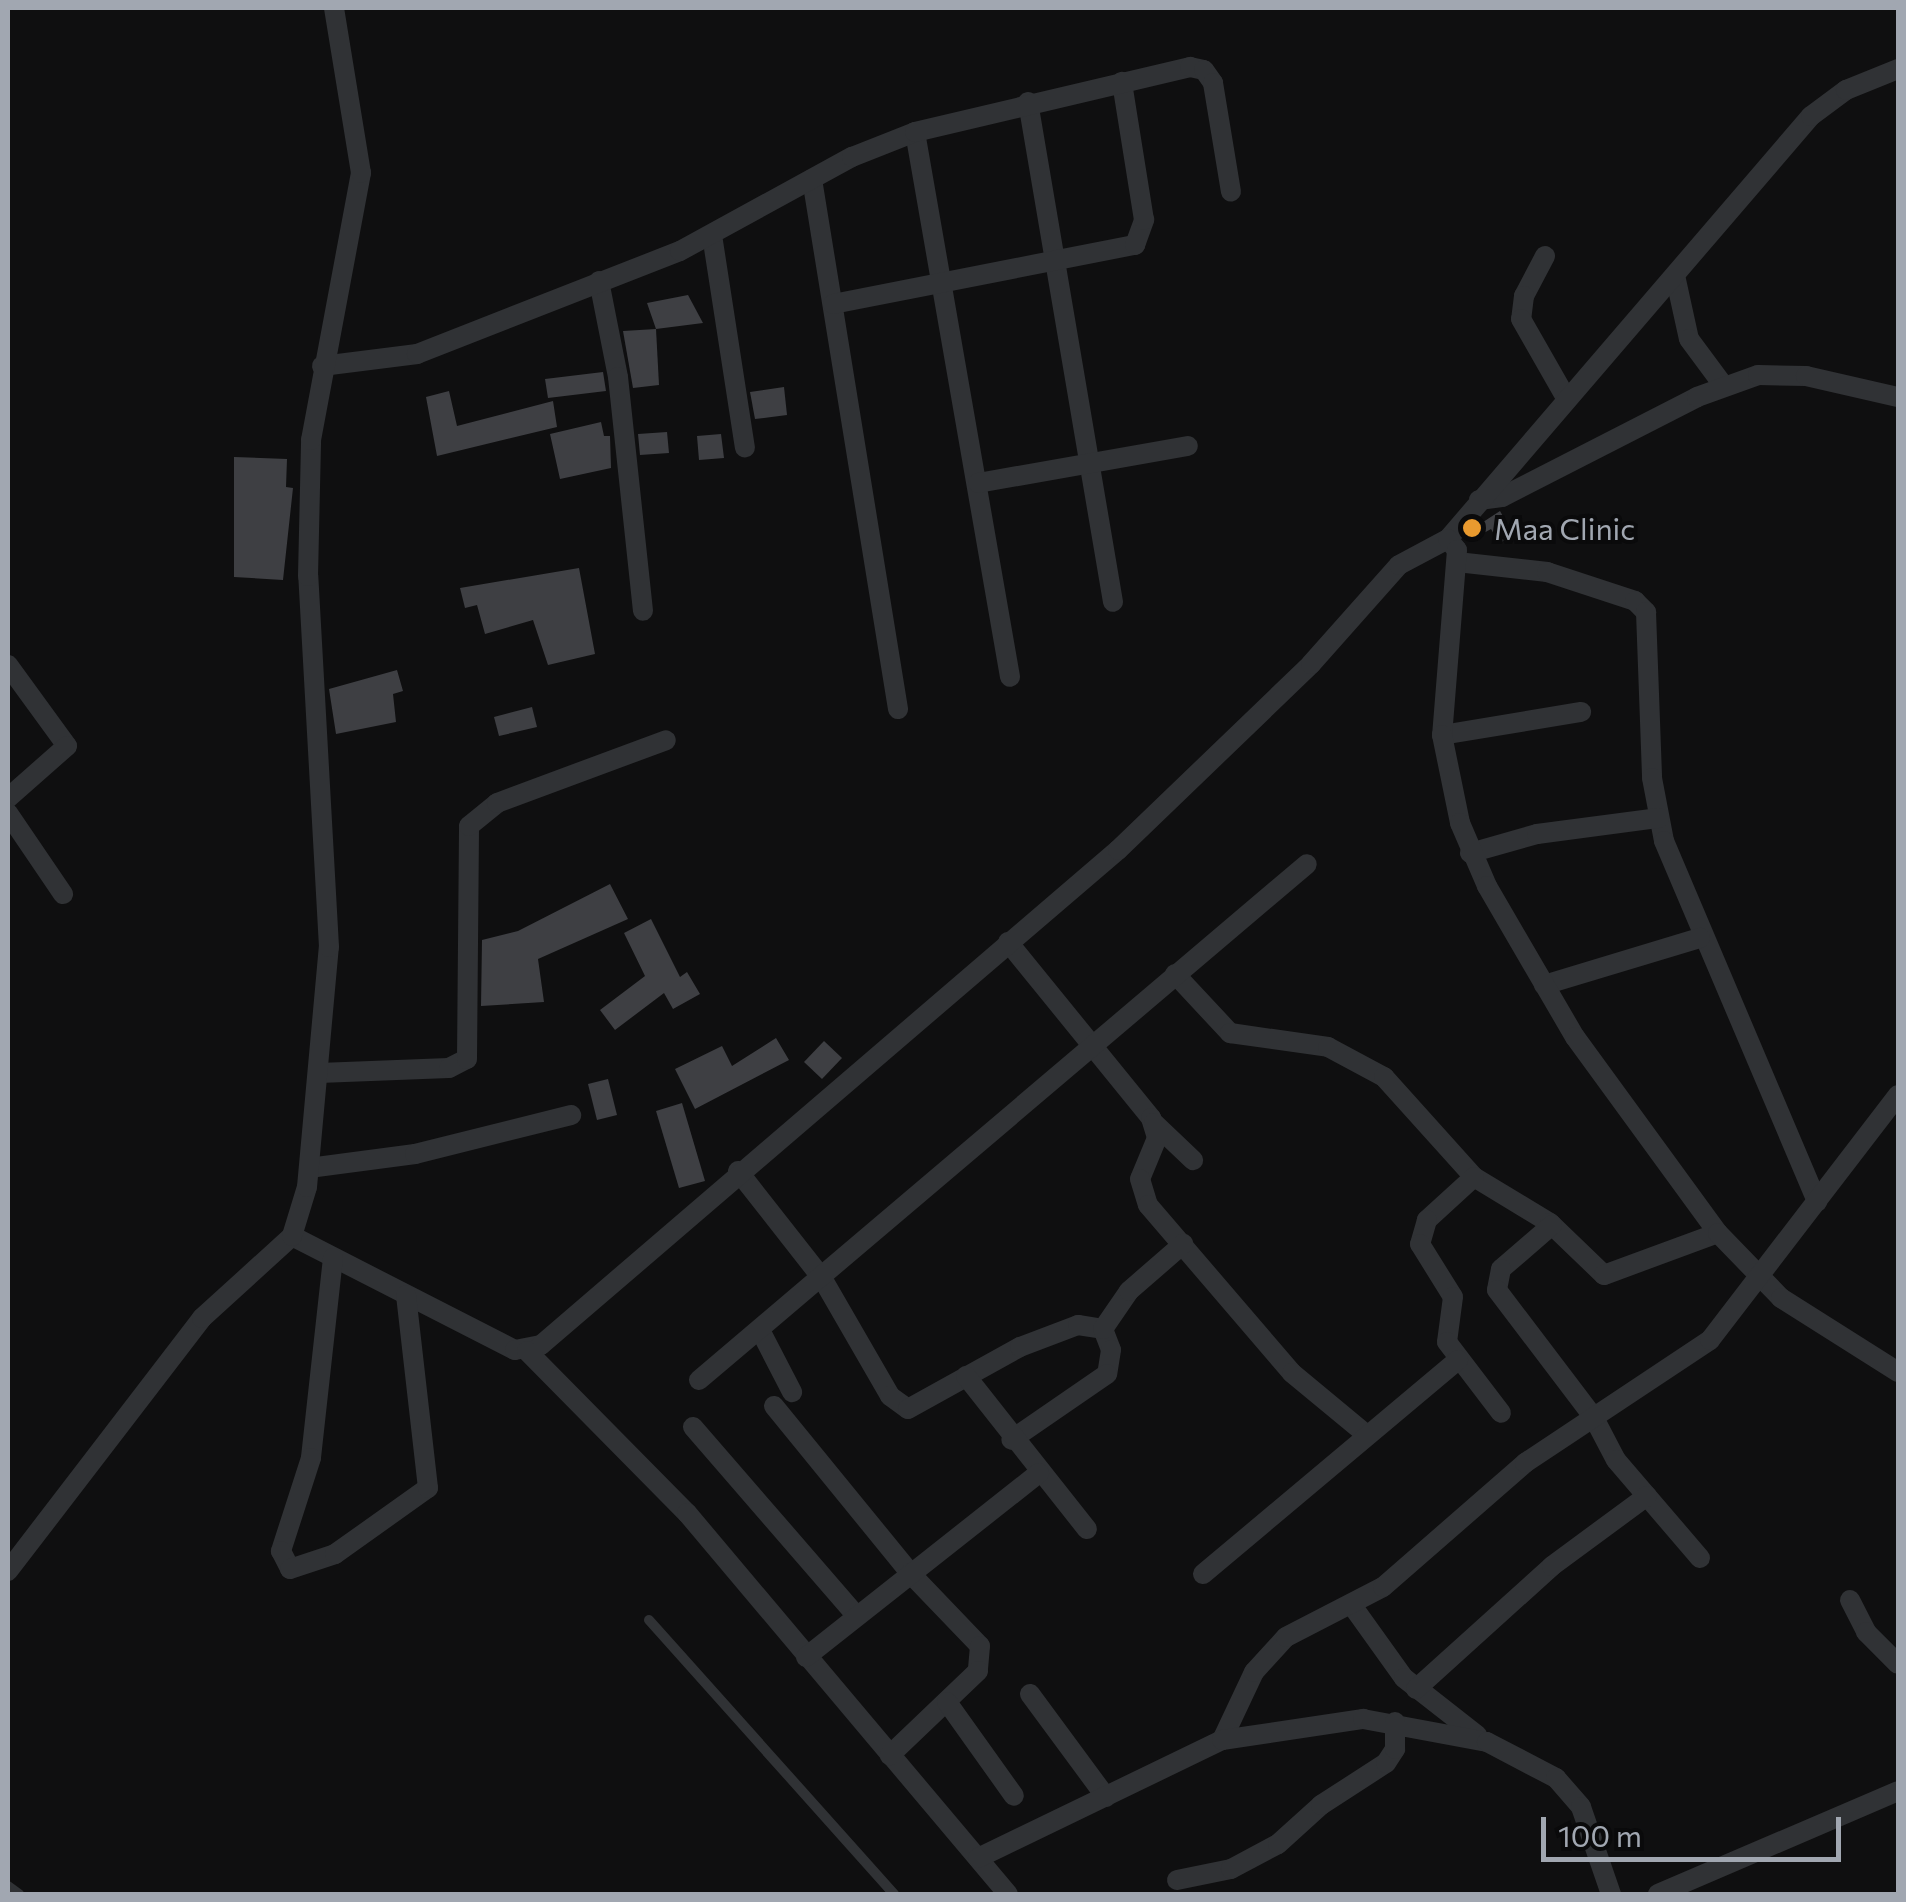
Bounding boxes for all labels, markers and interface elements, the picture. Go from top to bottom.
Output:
place label: Maa Clinic [1494,510,1635,546]
marker: Maa Clinic [1459,515,1485,541]
scale bar [1546,1797,1846,1859]
text: 100 m [1558,1816,1642,1853]

